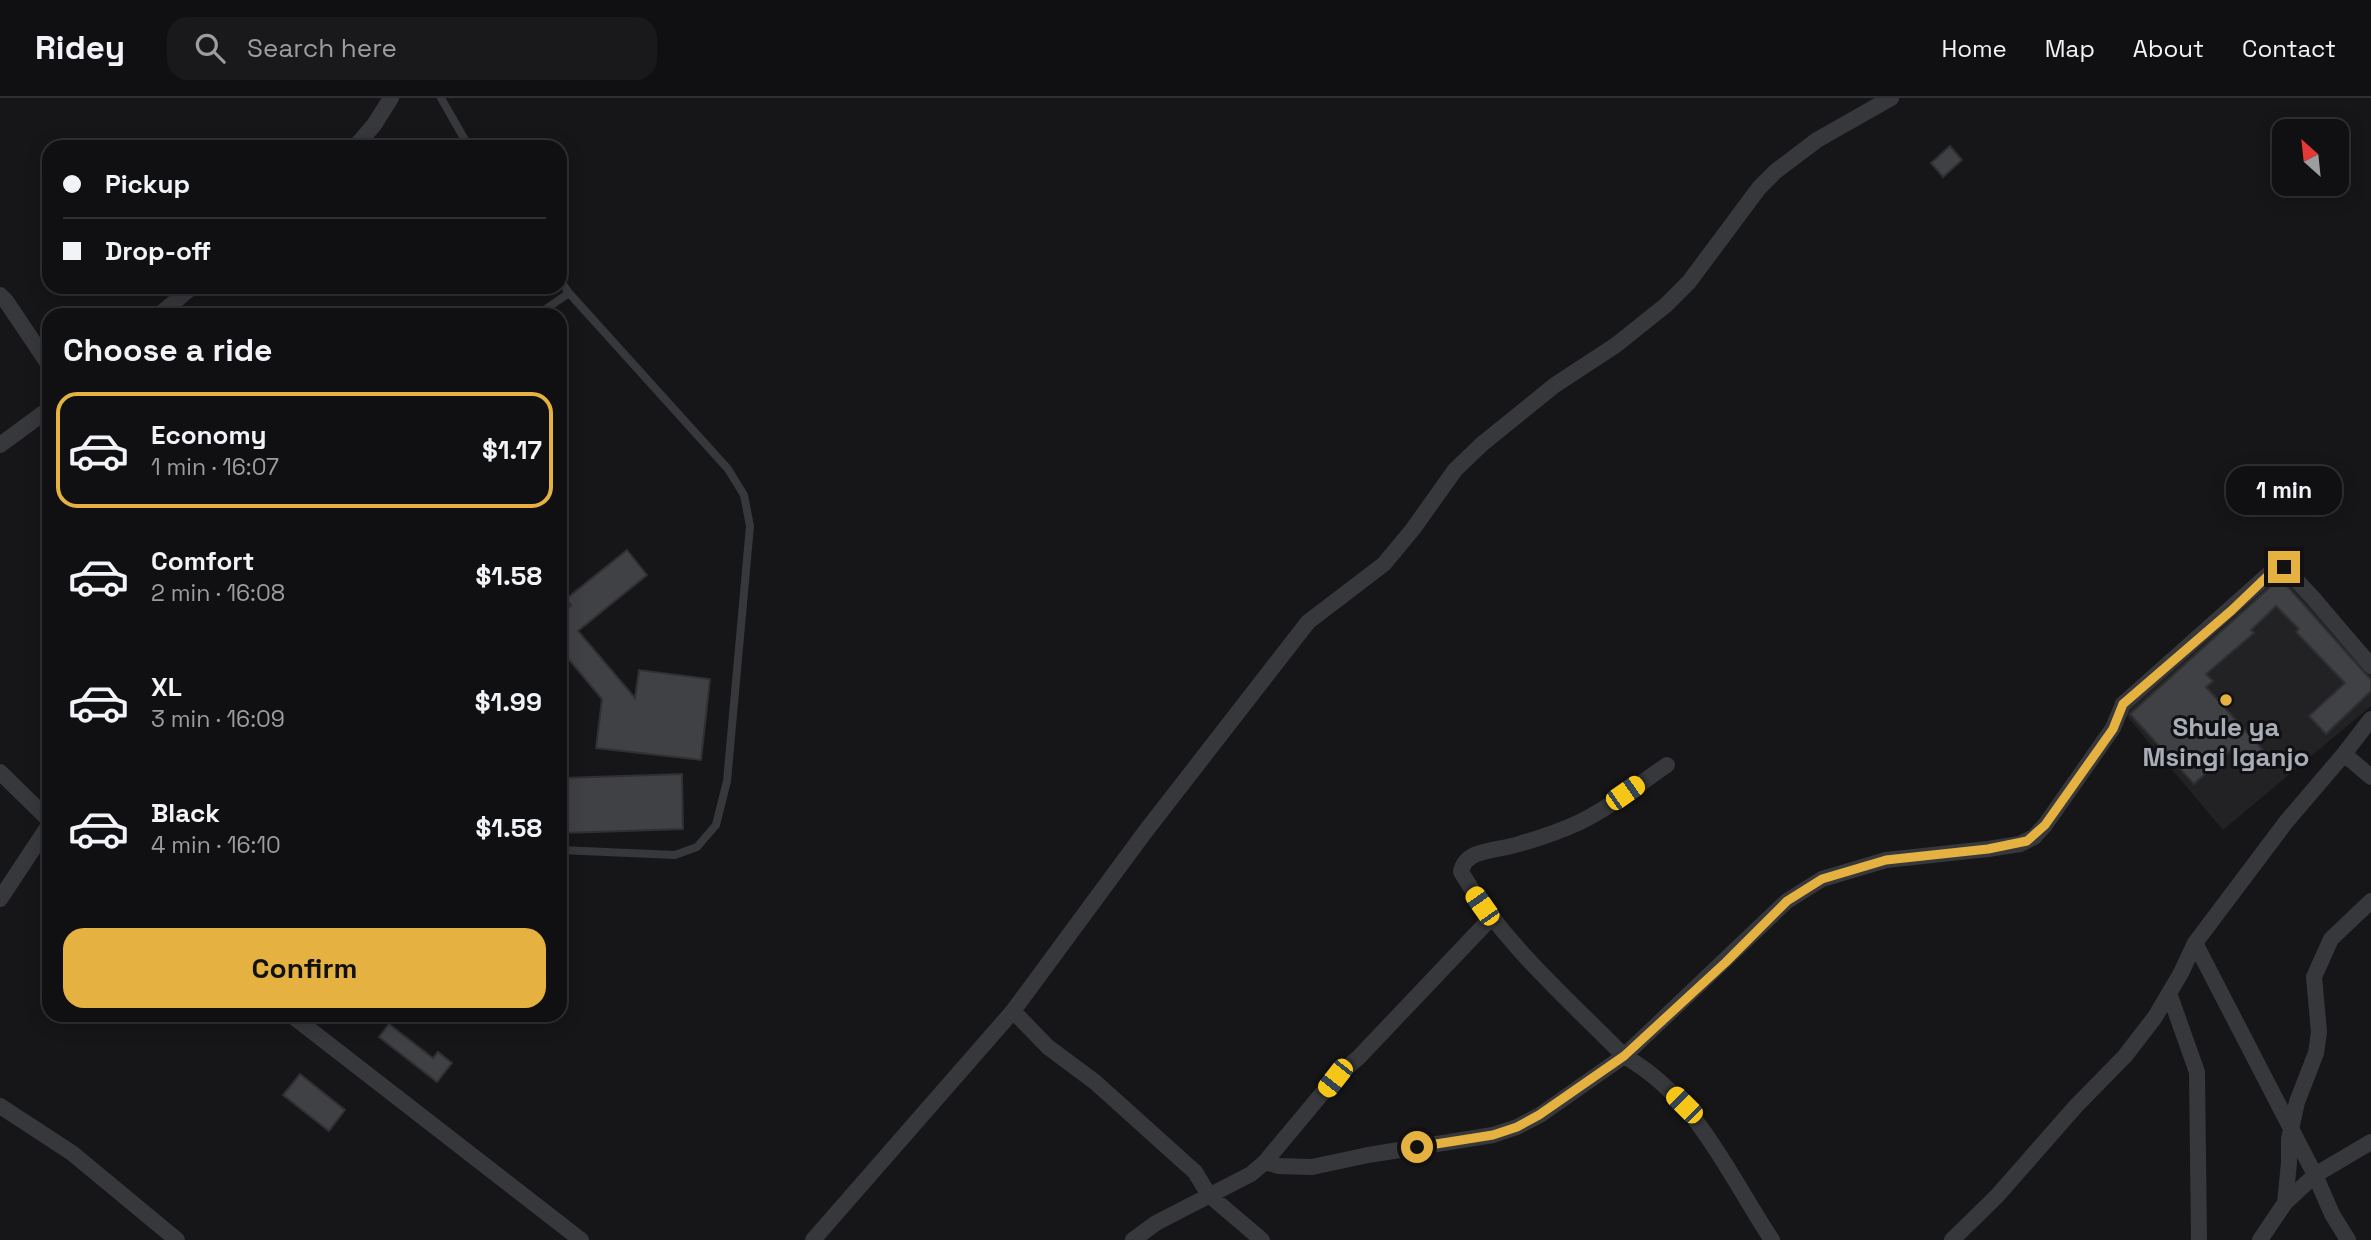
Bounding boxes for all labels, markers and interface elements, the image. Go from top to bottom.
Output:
search box [167,17,657,80]
text: Ridey [35,27,125,69]
icon: search [191,29,229,67]
text: Search here [247,31,397,65]
text: Home [1941,33,2007,64]
text: Map [2045,33,2095,64]
text: About [2133,33,2204,64]
text: Contact [2242,33,2336,64]
north arrow [2272,119,2348,196]
map controls [2272,119,2349,196]
text: Pickup [105,167,190,201]
text: Drop-off [105,234,211,268]
text: Choose a ride [63,330,273,370]
text: Economy [151,418,267,452]
icon: car [67,419,130,482]
text: $1.17 [482,433,542,467]
text: 1 min · 16:07 [151,452,279,482]
callout: 1 min [2226,466,2342,514]
text: 1 min [2256,475,2312,505]
text: Comfort [151,544,254,578]
icon: car [67,545,130,608]
route end [2268,551,2300,583]
text: $1.58 [476,559,542,593]
text: 2 min · 16:08 [151,578,285,608]
text: XL [151,670,182,704]
icon: car [67,671,130,734]
text: $1.99 [475,685,542,719]
marker: Shule ya Msingi Iganjo [2218,692,2234,708]
text: 3 min · 16:09 [151,704,285,734]
place label: Shule ya Msingi Iganjo [2143,710,2309,774]
car [1602,772,1649,814]
text: Black [151,796,220,830]
icon: car [67,797,130,860]
text: $1.58 [476,811,542,845]
text: 4 min · 16:10 [151,830,281,860]
car [1462,883,1503,929]
button: Confirm [63,928,546,1008]
car [1314,1055,1357,1101]
car [1662,1083,1707,1127]
route start [1401,1131,1433,1163]

